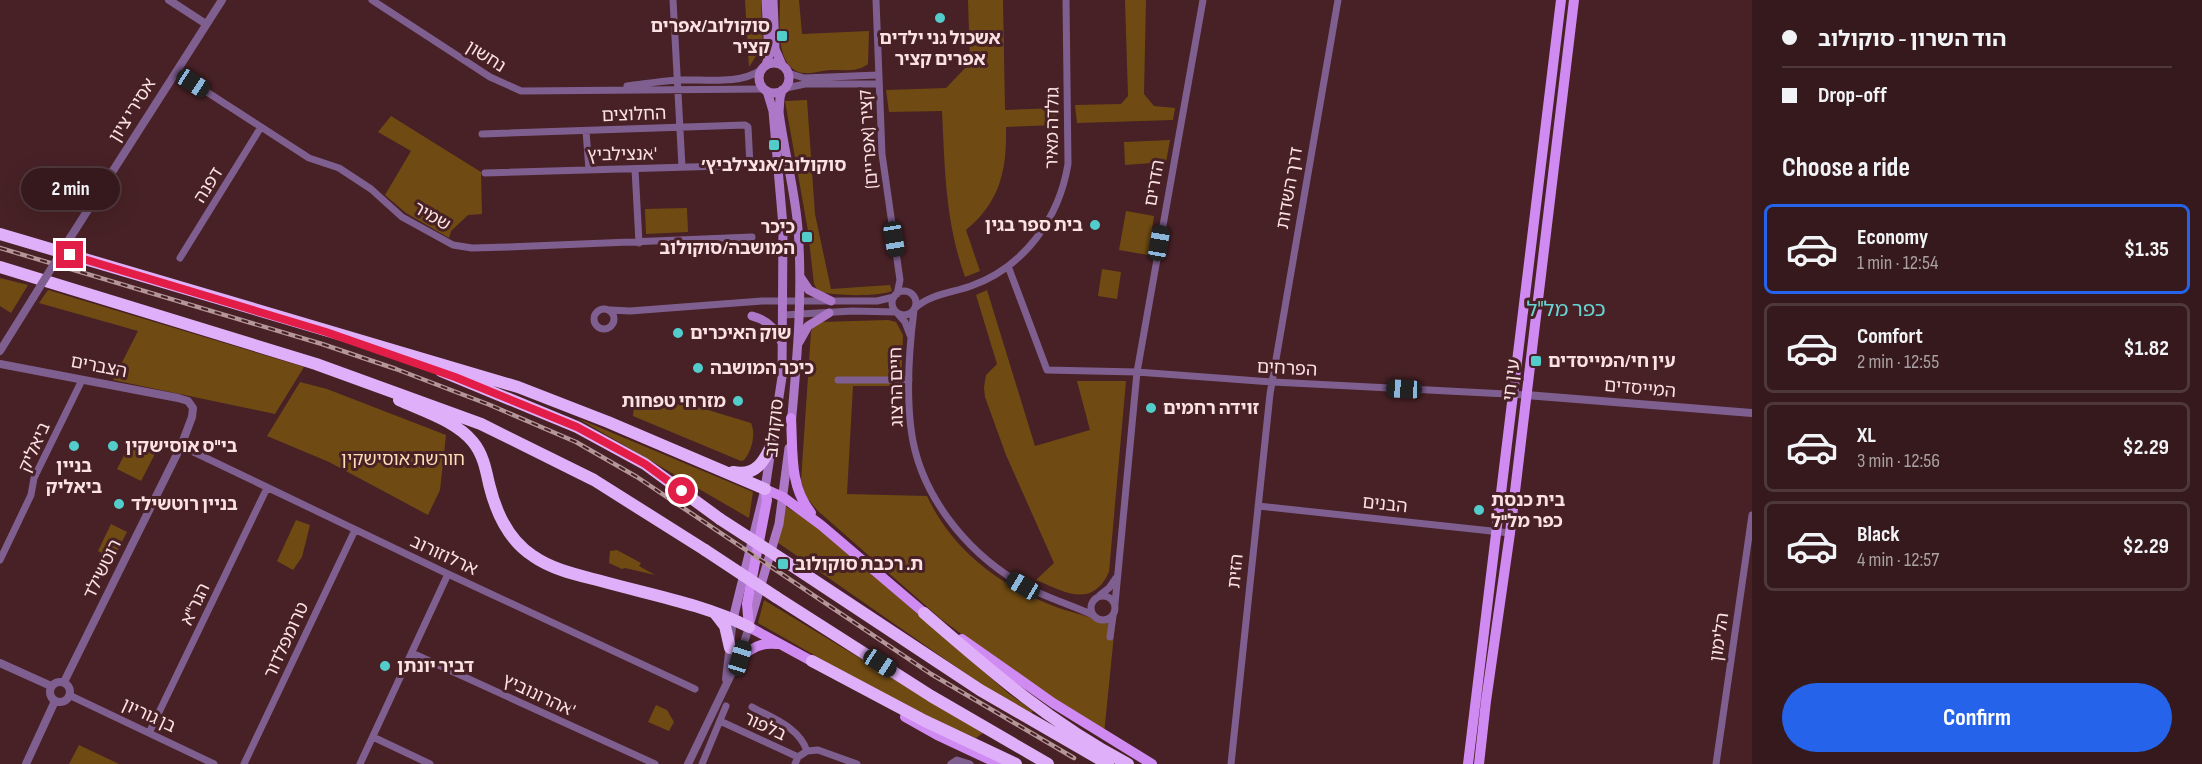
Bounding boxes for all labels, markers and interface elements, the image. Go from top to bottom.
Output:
marker: אשכול גני ילדים אפרים קציר [933,11,947,25]
place label: סוקולוב/אפרים קציר [650,16,770,58]
text: הוד השרון - סוקולוב [1818,26,2007,53]
place label: אשכול גני ילדים אפרים קציר [879,28,1001,70]
marker: סוקולוב/אפרים קציר [775,29,789,43]
street label: נחשון [462,36,510,77]
car [173,66,213,100]
street label: אסירי ציון [104,74,160,146]
text: Drop-off [1818,82,1887,109]
street label: גולדה מאיר [1041,86,1064,169]
street label: קציר (אפריים) [855,89,882,189]
street label: החלוצים [601,103,667,126]
marker: סוקולוב/אנצילביץ׳ [767,138,781,152]
street label: אנצילביץ' [587,143,657,166]
street label: דרך השדות [1272,145,1307,231]
text: Choose a ride [1782,152,1910,184]
place label: סוקולוב/אנצילביץ׳ [702,155,846,176]
street label: הדרים [1140,158,1169,208]
street label: דפנה [189,163,228,207]
callout: 2 min [20,168,119,210]
text: 2 min [51,177,90,201]
street label: שמיר [409,197,454,235]
place label: בית ספר בגין [985,215,1083,236]
place label: כיכר המושבה/סוקולוב [660,217,795,259]
marker: בית ספר בגין [1088,218,1102,232]
car [882,220,906,258]
icon: car [1785,222,1839,276]
car [1147,224,1171,262]
text: Economy [1857,224,1928,251]
marker: כיכר המושבה/סוקולוב [800,230,814,244]
text: $1.35 [2124,236,2169,263]
route end [56,241,83,268]
text: 1 min · 12:54 [1857,251,1938,275]
district label: כפר מל"ל [1526,297,1606,322]
icon: car [1785,321,1839,375]
place label: שוק האיכרים [690,323,792,344]
text: Comfort [1857,323,1923,350]
marker: שוק האיכרים [671,326,685,340]
text: $1.82 [2123,335,2169,362]
street label: חיים הרצוג [885,347,908,427]
text: 2 min · 12:55 [1857,350,1939,374]
street label: הצברים [69,351,129,382]
place label: עין חי/המייסדים [1548,351,1676,372]
marker: עין חי/המייסדים [1529,354,1543,368]
street label: הפרחים [1256,356,1318,381]
place label: כיכר המושבה [710,358,814,379]
street label: עין חי [1499,358,1524,402]
marker: כיכר המושבה [691,361,705,375]
street label: המייסדים [1603,375,1677,402]
car [1386,379,1422,399]
place label: מזרחי טפחות [621,391,726,412]
marker: מזרחי טפחות [731,394,745,408]
street label: סוקולוב [761,398,788,458]
place label: זוידה רחמים [1163,398,1259,419]
marker: זוידה רחמים [1144,401,1158,415]
street label: ביאליק [14,419,55,476]
icon: car [1785,420,1839,474]
text: XL [1857,422,1876,449]
text: $2.29 [2123,434,2169,461]
place label: בי"ס אוסישקין [125,436,238,457]
marker: בניין ביאליק [67,439,81,453]
marker: בי"ס אוסישקין [106,439,120,453]
park label: חורשת אוסישקין [341,449,465,470]
text: 3 min · 12:56 [1857,449,1940,473]
place label: בניין ביאליק [46,456,103,498]
route start [668,477,695,504]
place label: בית כנסת כפר מל"ל [1491,490,1565,532]
street label: הבנים [1361,492,1409,517]
place label: בניין רוטשילד [131,494,238,515]
marker: בניין רוטשילד [112,497,126,511]
marker: בית כנסת כפר מל"ל [1472,503,1486,517]
icon: car [1785,519,1839,573]
text: Black [1857,521,1899,548]
street label: ארלוזורוב [407,531,481,580]
text: $2.29 [2123,533,2169,560]
street label: רוטשילד [79,536,126,602]
text: 4 min · 12:57 [1857,548,1939,572]
street label: הזית [1223,553,1248,589]
place label: ת. רכבת סוקולוב [795,554,923,575]
marker: ת. רכבת סוקולוב [776,557,790,571]
car [1003,569,1043,603]
street label: הגר"א [176,580,215,629]
street label: טרומפלדור [260,599,313,682]
street label: הלימון [1706,611,1733,663]
car [726,638,754,678]
car [860,646,900,680]
place label: דביר יונתן [397,656,474,677]
marker: דביר יונתן [378,659,392,673]
street label: אהרונוביץ' [499,670,579,721]
button: Confirm [1782,683,2172,752]
street label: בן גוריון [118,694,179,737]
street label: בלפור [740,707,790,745]

